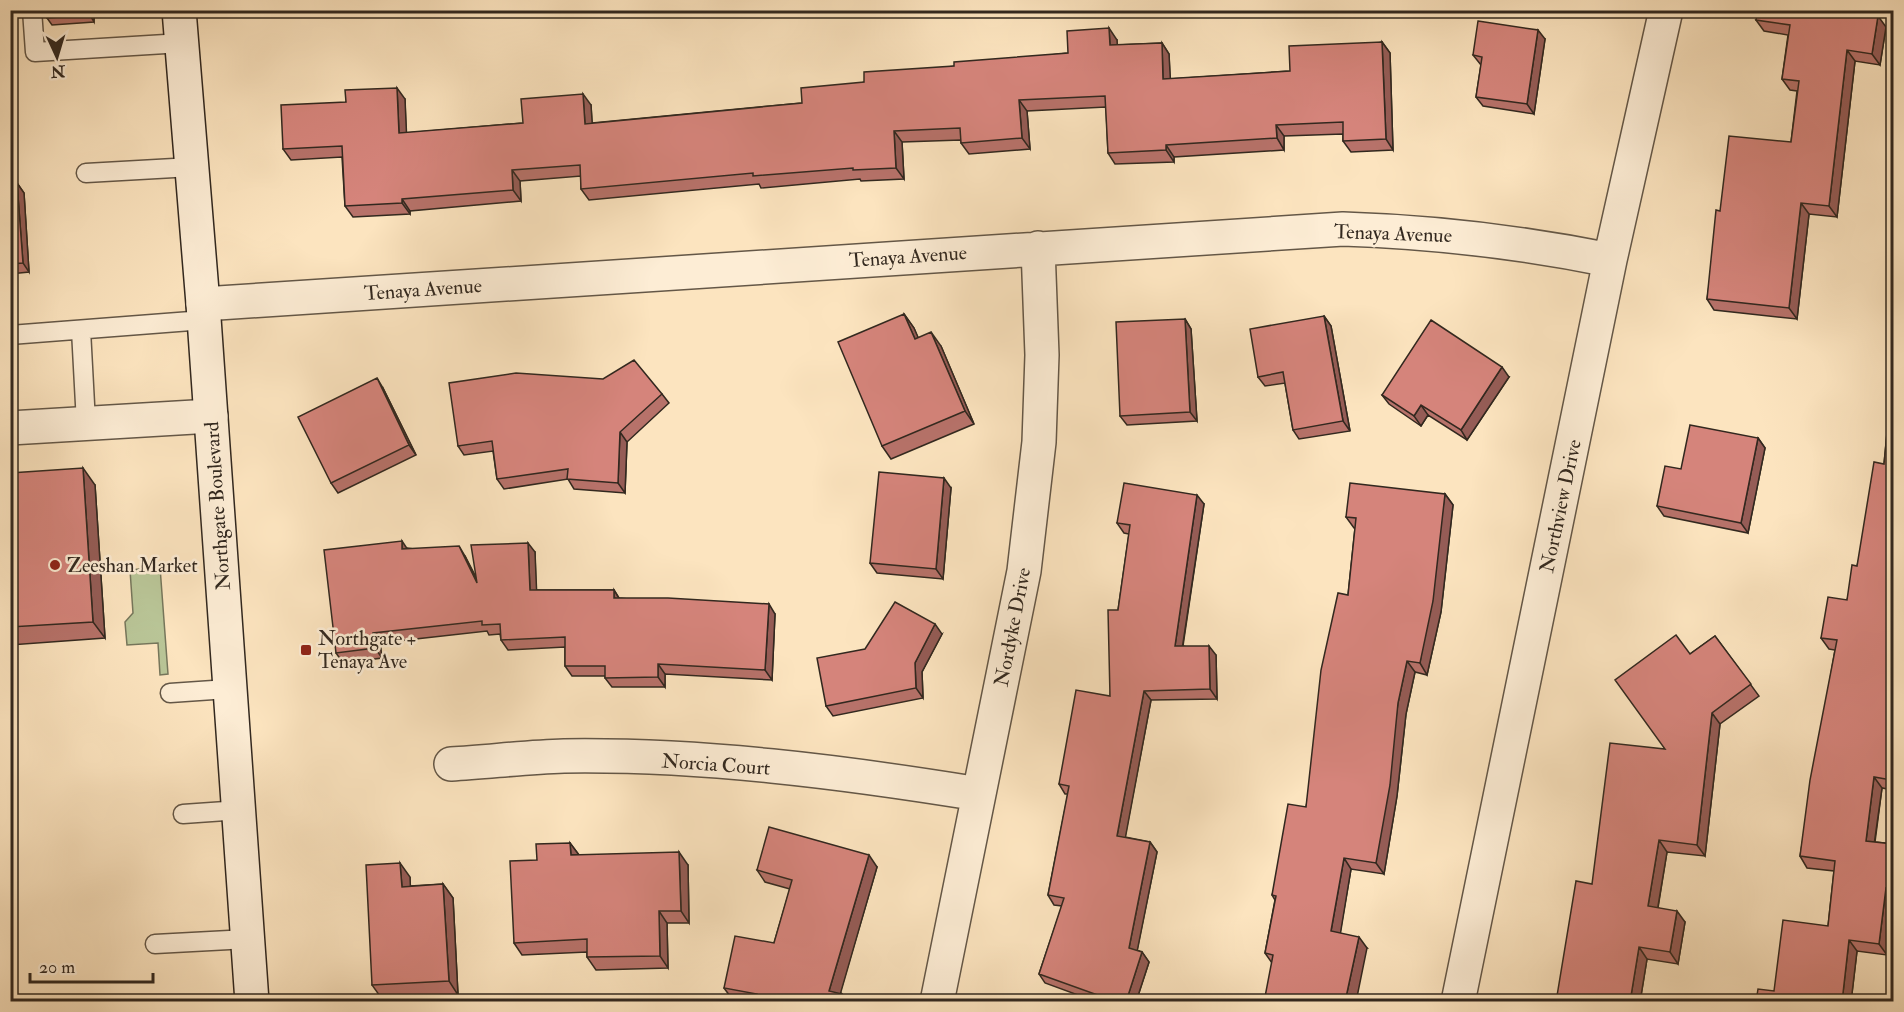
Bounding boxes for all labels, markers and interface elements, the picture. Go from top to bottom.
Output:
north arrow [27,27,87,87]
text: N [49,60,67,81]
street label: Tenaya Avenue [1334,219,1452,248]
street label: Tenaya Avenue [848,240,968,273]
street label: Tenaya Avenue [363,273,483,306]
street label: Northgate Boulevard [199,421,236,591]
street label: Northview Drive [1534,437,1587,575]
place label: Zeeshan Market [67,553,198,578]
marker: Zeeshan Market [48,558,62,572]
street label: Nordyke Drive [989,565,1036,689]
place label: Northgate + Tenaya Ave [318,626,416,674]
marker: Northgate + Tenaya Ave [299,643,313,657]
street label: Norcia Court [661,748,772,781]
scale bar [30,946,153,984]
text: 20 m [39,956,75,979]

